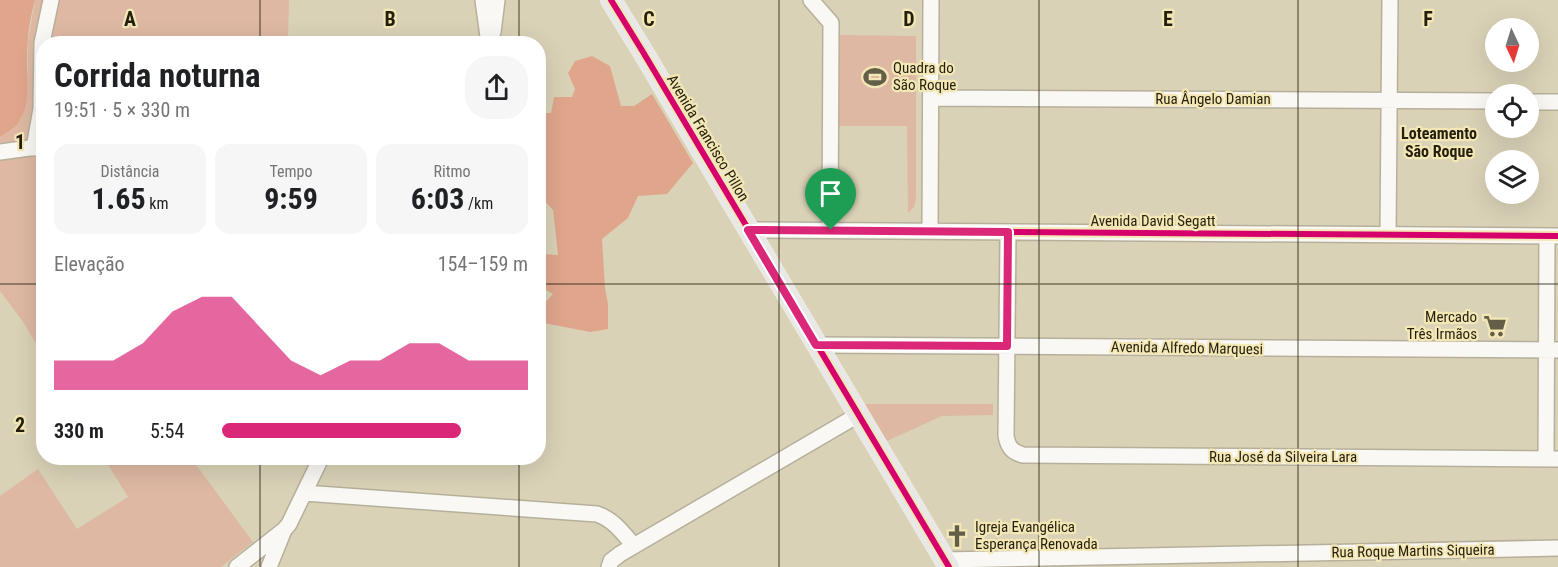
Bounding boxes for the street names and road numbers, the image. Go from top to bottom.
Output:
street label: Avenida Francisco Pillon [663,71,753,205]
street label: Rua Ângelo Damian [1155,90,1271,108]
street label: Avenida David Segatt [1090,212,1216,230]
street label: Avenida Alfredo Marquesi [1111,338,1263,358]
street label: Rua José da Silveira Lara [1209,448,1357,466]
street label: Rua Roque Martins Siqueira [1331,541,1495,561]

